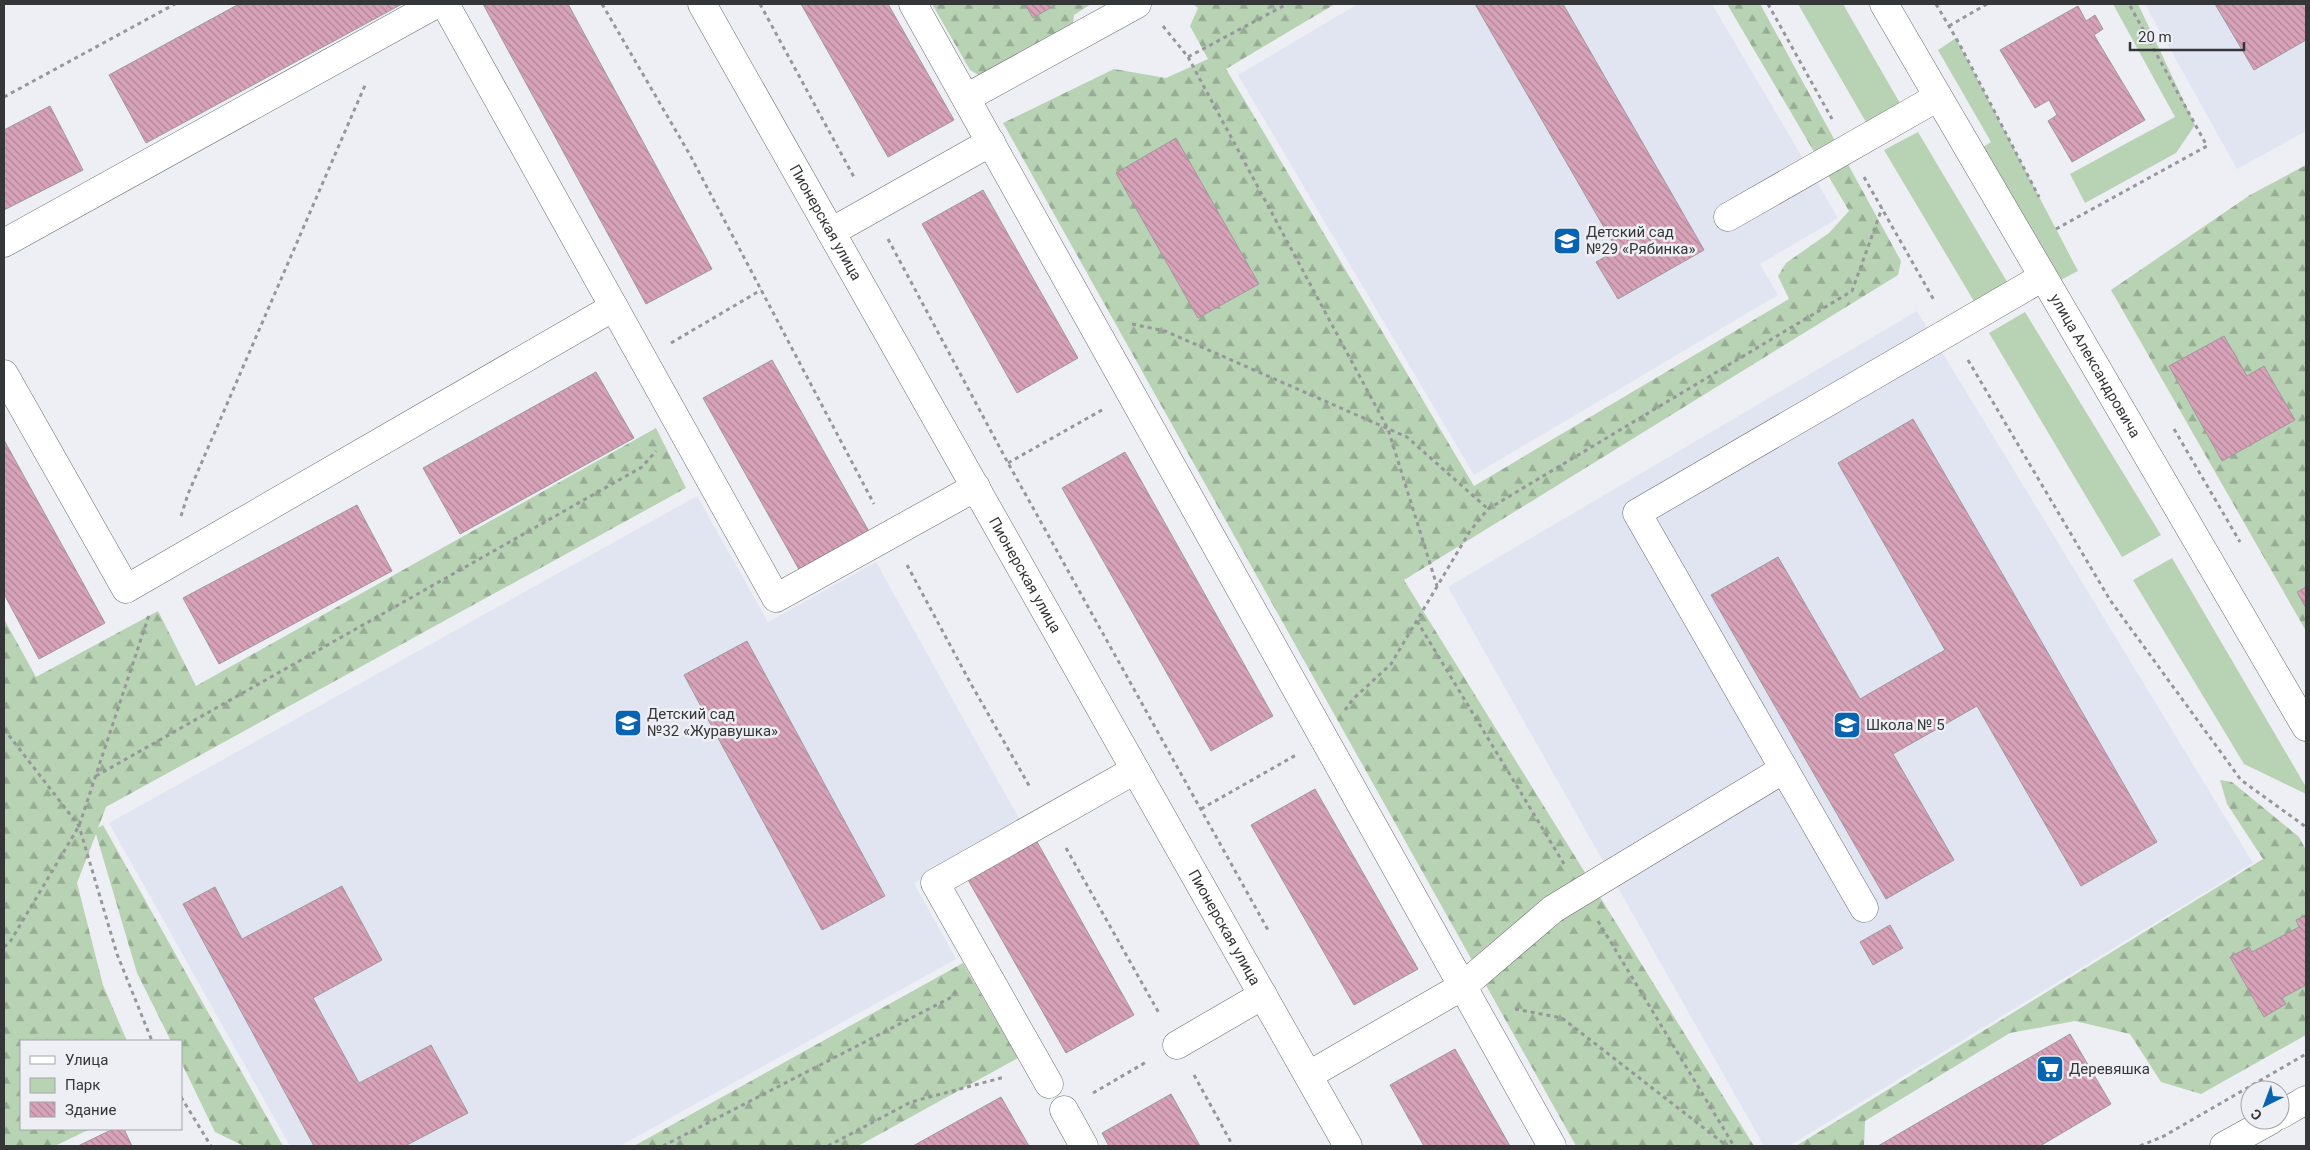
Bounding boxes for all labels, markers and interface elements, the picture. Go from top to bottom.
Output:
scale bar [2130,20,2244,52]
text: 20 m [2138,28,2172,46]
street label: Пионерская улица [786,161,865,284]
place label: Детский сад №29 «Рябинка» [1586,223,1696,258]
school or university icon: Детский сад №29 «Рябинка» [1552,226,1582,256]
street label: улица Александровича [2046,291,2144,441]
street label: Пионерская улица [985,514,1065,636]
place label: Детский сад №32 «Журавушка» [647,705,778,740]
school or university icon: Детский сад №32 «Журавушка» [613,708,643,738]
school or university icon: Школа № 5 [1832,710,1862,740]
place label: Школа № 5 [1866,716,1945,734]
street label: Пионерская улица [1184,866,1264,989]
legend [20,1040,182,1130]
text: Улица [65,1051,108,1069]
supermarket icon: Деревяшка [2035,1054,2065,1084]
place label: Деревяшка [2069,1060,2150,1078]
text: Парк [65,1076,100,1094]
north arrow [2240,1080,2290,1130]
text: Здание [65,1101,116,1119]
text: С [2248,1106,2265,1124]

